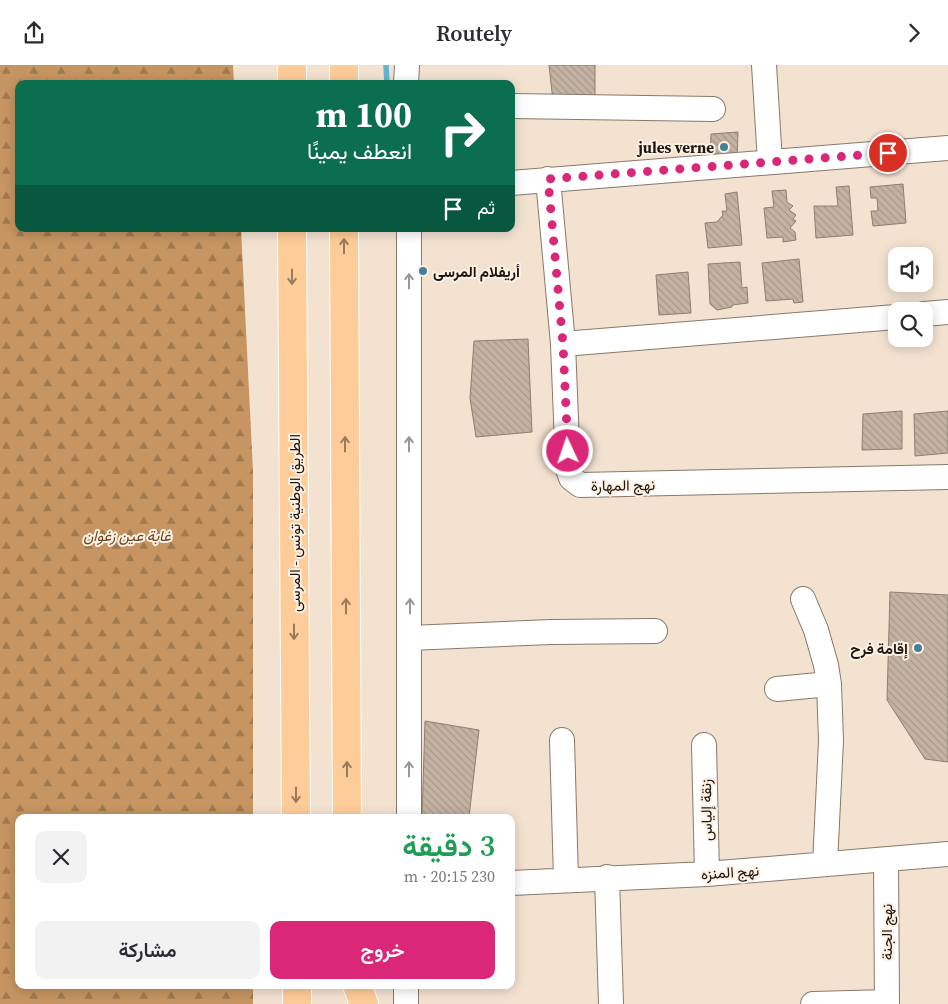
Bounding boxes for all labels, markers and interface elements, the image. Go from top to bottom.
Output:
text: Routely [436,18,512,48]
icon: share [20,19,48,47]
icon: forward [900,19,928,47]
text: 100 m [316,91,412,139]
icon: right [430,100,495,165]
pin [867,132,909,174]
text: انعطف يمينًا [307,136,412,166]
place label: jules verne [636,137,714,158]
icon: arrive [874,139,902,167]
marker: jules verne [718,141,730,153]
text: ثم [477,194,495,220]
icon: arrive [439,195,467,223]
one-way arrow [340,239,349,255]
map controls [888,247,933,347]
button: sound [888,247,933,292]
place label: أريفلام المرسى [433,261,520,282]
marker: أريفلام المرسى [417,265,429,277]
one-way arrow [287,269,297,285]
one-way arrow [404,274,414,290]
button: search [888,302,933,347]
position arrow [541,424,593,476]
street label: الطريق الوطنية تونس - المرسى [284,434,305,612]
one-way arrow [340,436,350,452]
one-way arrow [404,436,414,452]
street label: نهج المهارة [591,474,655,497]
park label: غابة عين زغوان [83,525,172,546]
one-way arrow [341,599,351,615]
one-way arrow [405,599,415,615]
one-way arrow [289,624,299,640]
place label: إقامة فرح [850,638,908,659]
marker: إقامة فرح [912,642,924,654]
one-way arrow [342,761,352,778]
one-way arrow [404,761,414,778]
street label: زنقة إلياس [695,779,717,841]
one-way arrow [291,786,301,803]
text: 3 دقيقة [402,825,495,866]
button: close [35,831,87,883]
street label: نهج المنزه [700,859,760,886]
text: 230 m · 20:15 [404,865,495,887]
street label: نهج الجنة [876,904,898,960]
button: مشاركة [35,921,260,979]
button: خروج [270,921,495,979]

